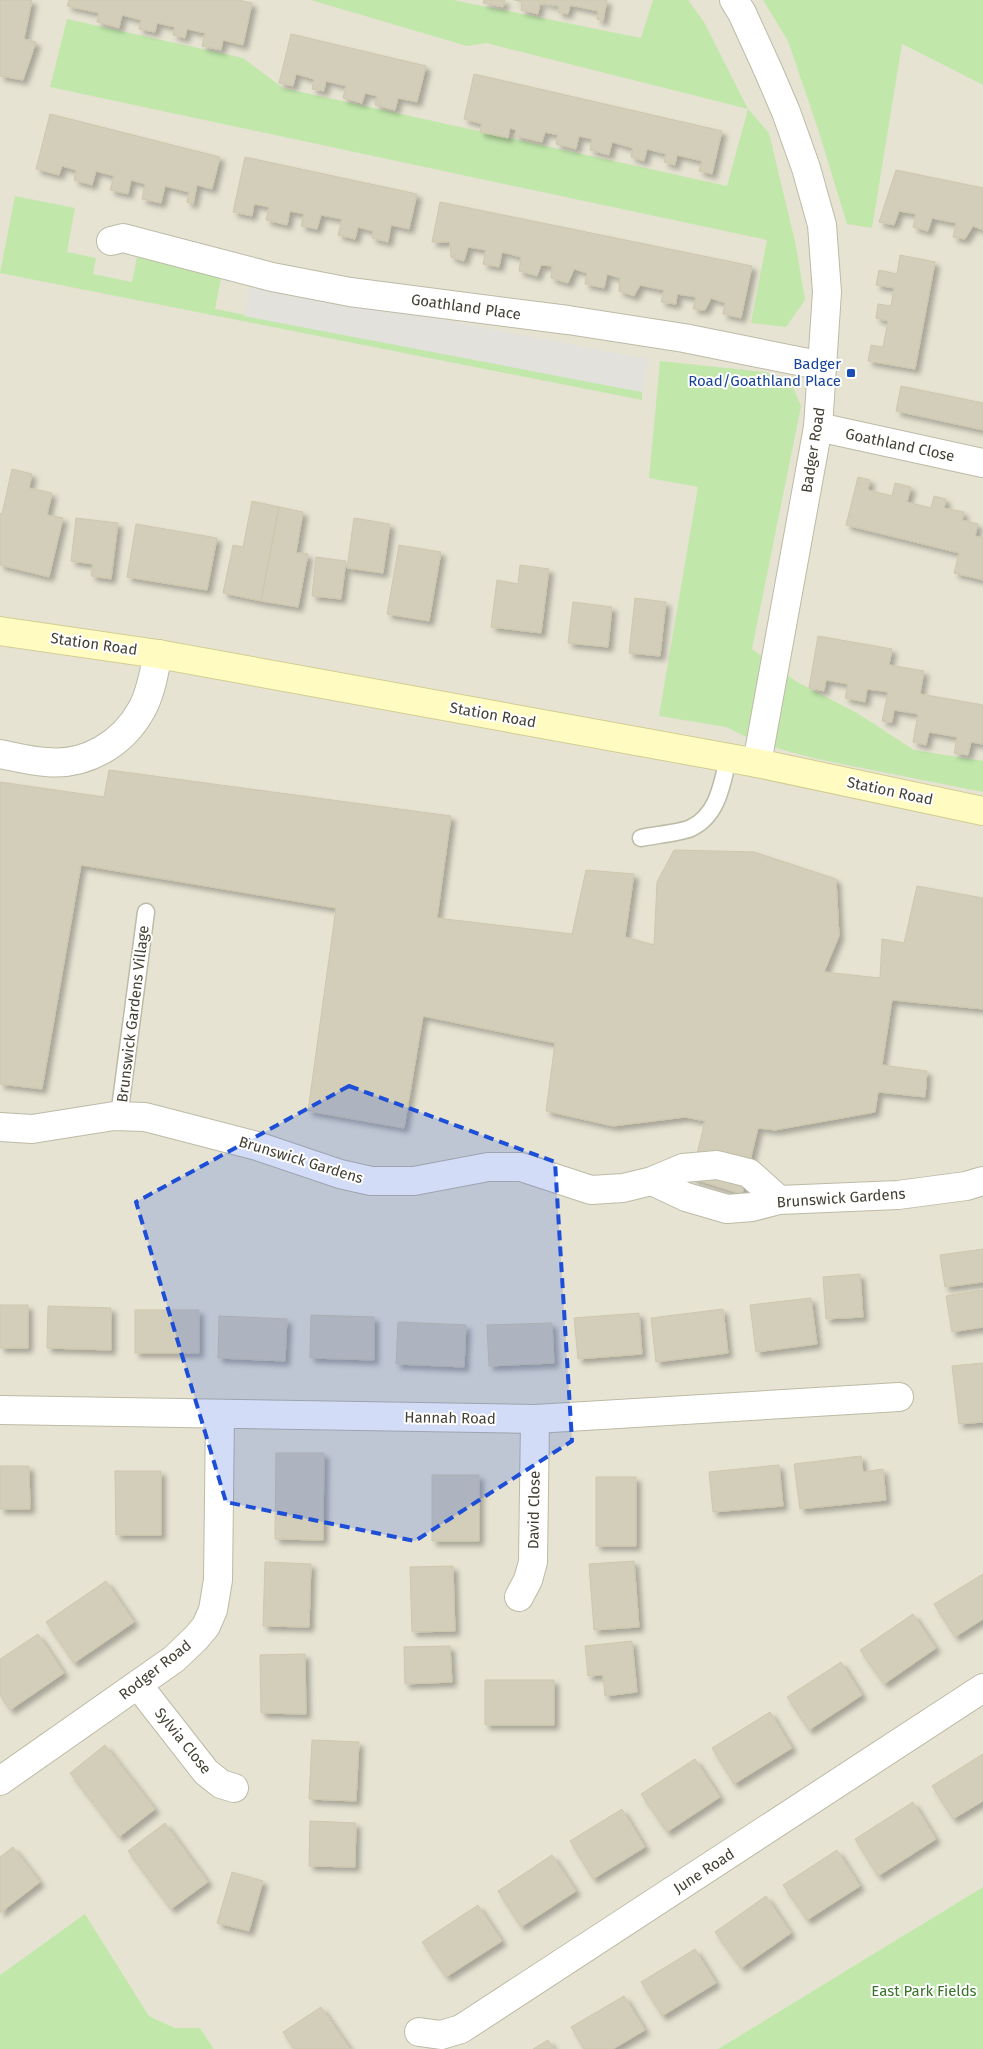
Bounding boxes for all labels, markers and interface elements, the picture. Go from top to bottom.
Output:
street label: Goathland Place [410,290,522,324]
place label: Badger Road/Goathland Place [688,355,841,390]
marker: Badger Road/Goathland Place [845,367,857,379]
street label: Badger Road [797,406,829,494]
street label: Goathland Close [844,425,956,465]
street label: Station Road [49,629,139,659]
street label: Station Road [448,699,538,731]
street label: Station Road [845,773,935,809]
street label: Brunswick Gardens Village [113,925,153,1103]
street label: Brunswick Gardens [237,1133,365,1187]
street label: Brunswick Gardens [776,1185,906,1211]
street label: Hannah Road [404,1408,496,1428]
street label: David Close [524,1471,544,1549]
street label: Rodger Road [115,1636,195,1704]
street label: Sylvia Close [151,1704,215,1778]
street label: June Road [670,1845,738,1897]
park label: East Park Fields [871,1982,977,2000]

